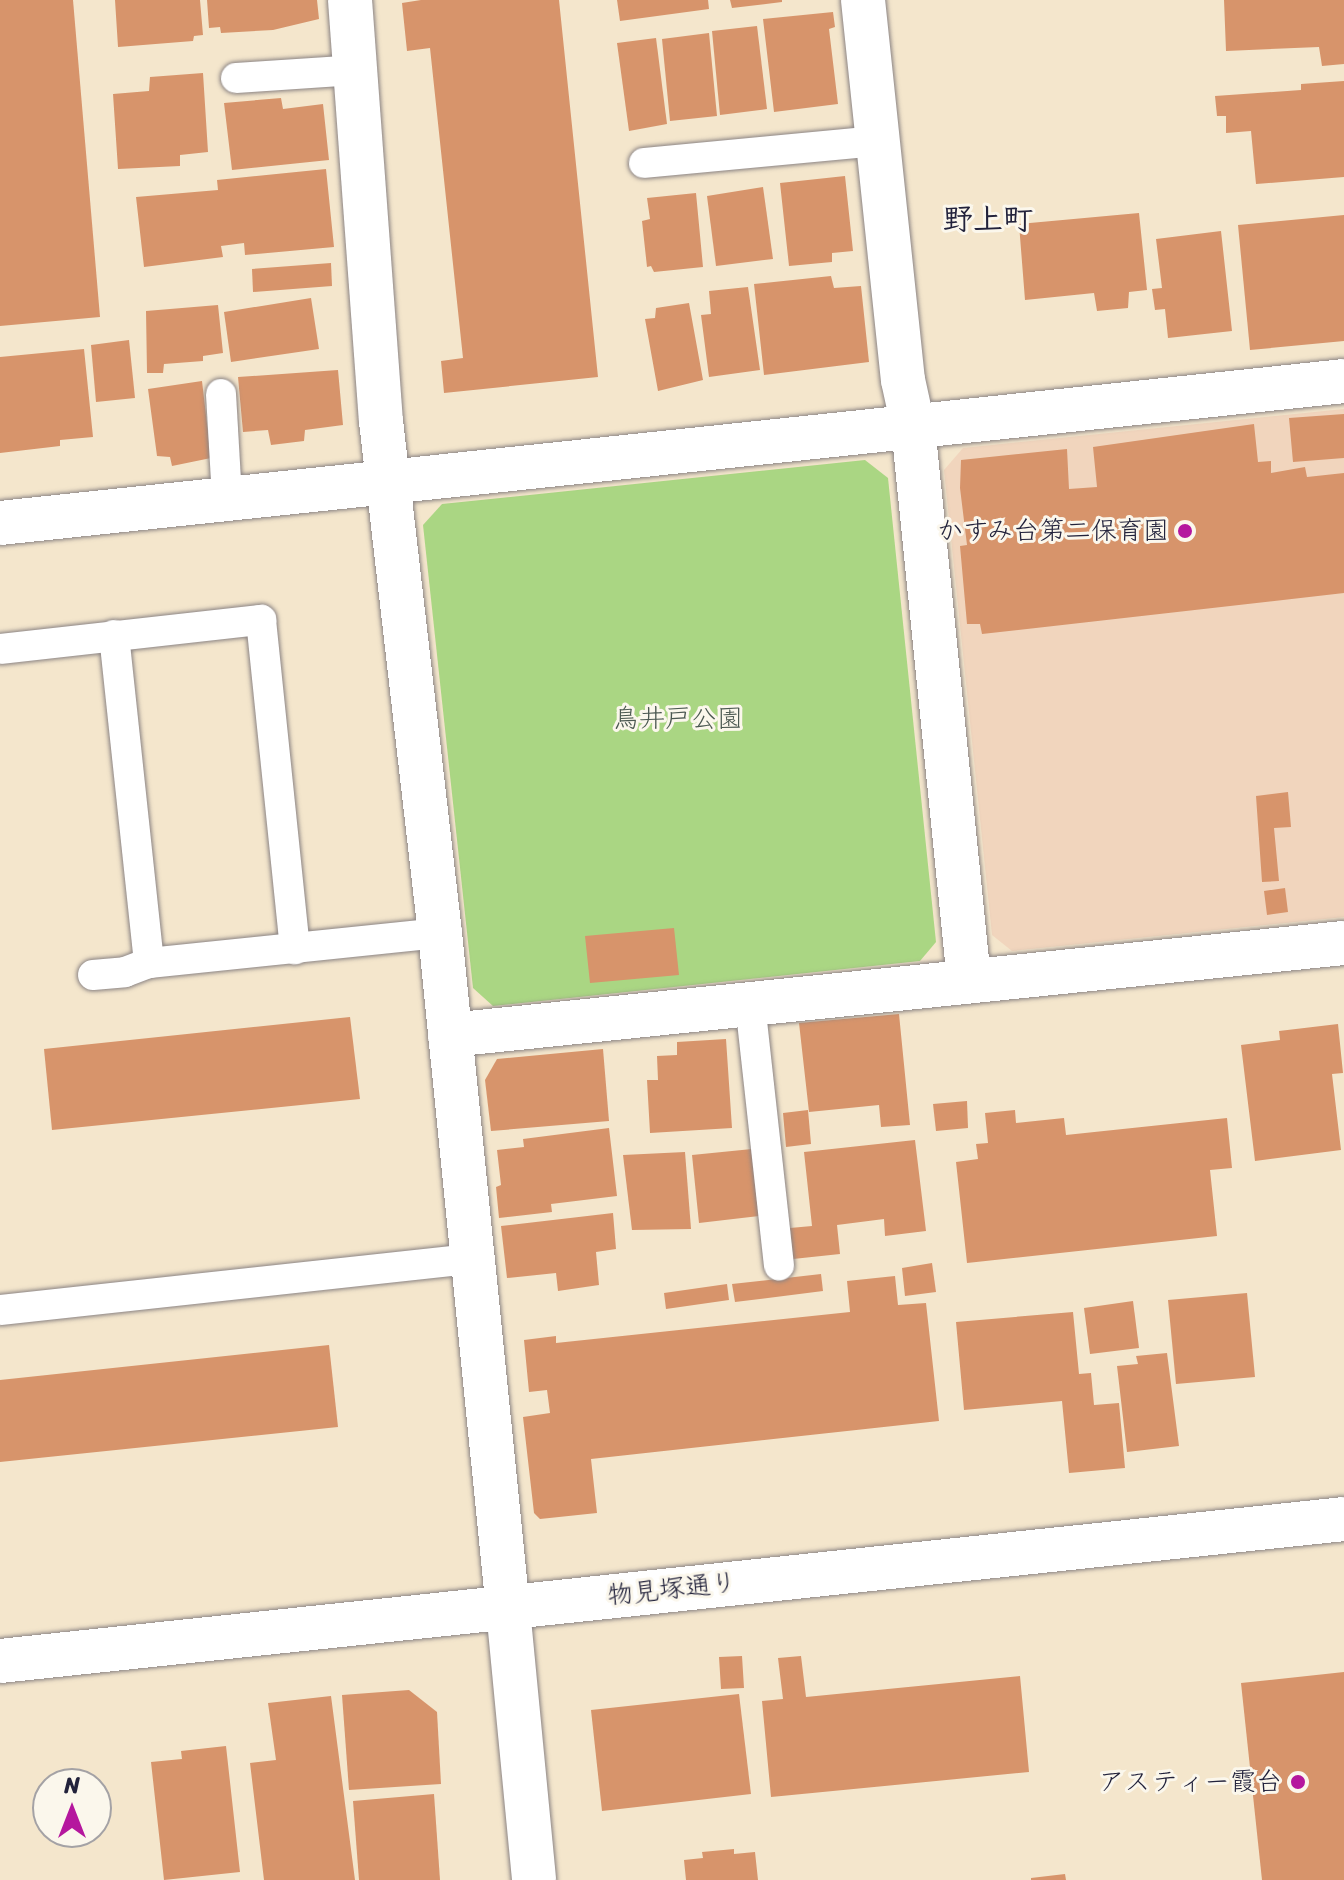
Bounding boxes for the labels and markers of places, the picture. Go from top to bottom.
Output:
place label: かすみ台第二保育園 [935,515,1169,547]
marker: かすみ台第二保育園 [1176,522,1194,540]
place label: アスティー霞台 [1100,1766,1282,1798]
marker: アスティー霞台 [1289,1773,1307,1791]

